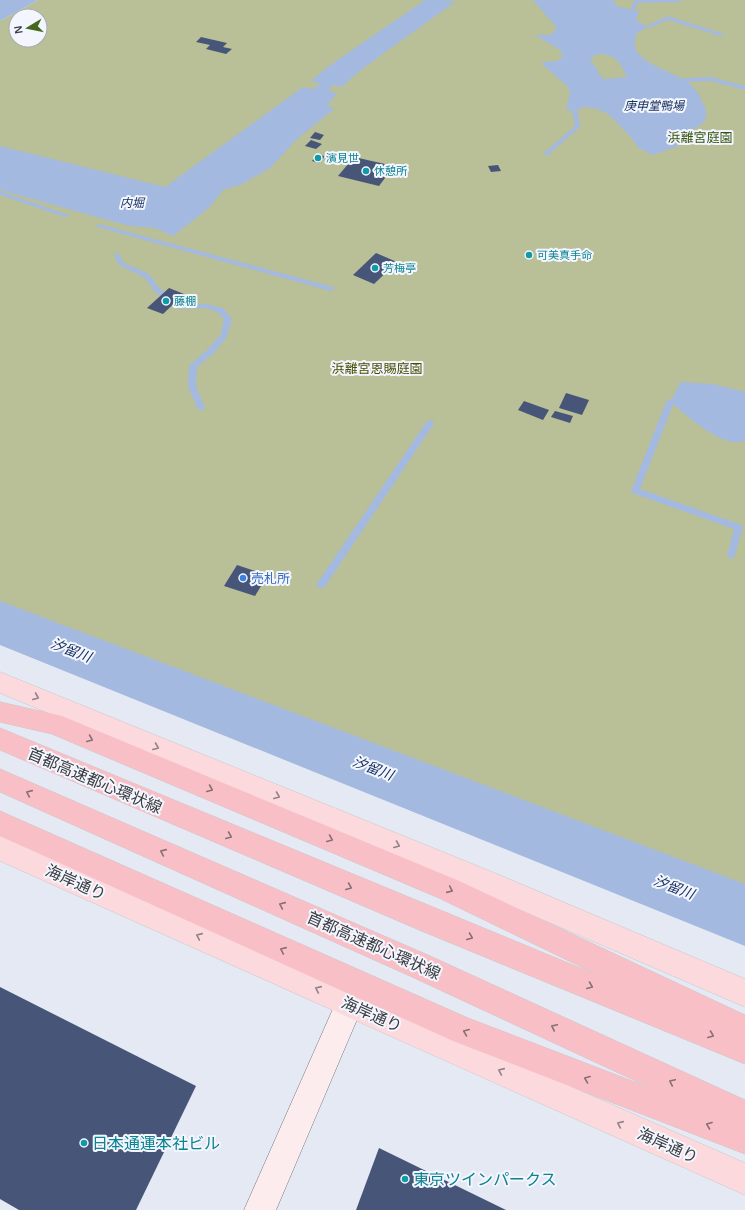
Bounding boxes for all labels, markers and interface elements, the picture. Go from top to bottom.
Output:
north arrow [8,8,48,48]
text: N [12,25,25,35]
water label: 庚申堂鴨場 [624,99,686,113]
district label: 浜離宮庭園 [667,130,733,145]
place label: 濱見世 [326,152,359,164]
marker: 濱見世 [313,153,323,163]
place label: 休憩所 [374,165,408,177]
marker: 休憩所 [361,166,371,176]
water label: 内堀 [120,196,146,210]
place label: 可美真手命 [537,249,592,261]
marker: 可美真手命 [524,250,534,260]
place label: 芳梅亭 [383,262,416,274]
marker: 芳梅亭 [370,263,380,273]
place label: 藤棚 [174,295,196,307]
marker: 藤棚 [161,296,171,306]
park label: 浜離宮恩賜庭園 [331,361,423,376]
place label: 売札所 [251,571,290,586]
marker: 売札所 [238,573,248,583]
water label: 汐留川 [49,635,95,666]
one-way arrow [32,693,39,701]
one-way arrow [87,735,94,743]
one-way arrow [152,742,160,750]
street label: 首都高速都心環状線 [25,745,164,816]
water label: 汐留川 [351,753,397,784]
one-way arrow [207,785,214,793]
one-way arrow [25,789,32,797]
one-way arrow [272,791,280,799]
one-way arrow [224,831,232,839]
one-way arrow [327,835,334,843]
one-way arrow [393,841,400,849]
one-way arrow [160,849,168,857]
street label: 海岸通り [43,862,108,903]
water label: 汐留川 [652,872,698,903]
one-way arrow [345,882,352,890]
one-way arrow [446,885,453,893]
one-way arrow [279,901,286,909]
street label: 首都高速都心環状線 [305,908,443,983]
one-way arrow [465,932,473,940]
one-way arrow [196,933,203,941]
one-way arrow [280,947,287,955]
one-way arrow [587,982,594,990]
one-way arrow [315,986,323,994]
street label: 海岸通り [339,994,404,1035]
one-way arrow [550,1024,558,1032]
one-way arrow [462,1029,469,1037]
one-way arrow [707,1031,714,1039]
one-way arrow [497,1068,505,1076]
one-way arrow [584,1075,591,1083]
one-way arrow [668,1079,676,1087]
one-way arrow [616,1120,623,1128]
one-way arrow [705,1122,712,1130]
street label: 海岸通り [635,1125,700,1166]
place label: 日本通運本社ビル [92,1135,220,1152]
marker: 日本通運本社ビル [79,1138,89,1148]
place label: 東京ツインパークス [413,1171,557,1188]
marker: 東京ツインパークス [400,1174,410,1184]

